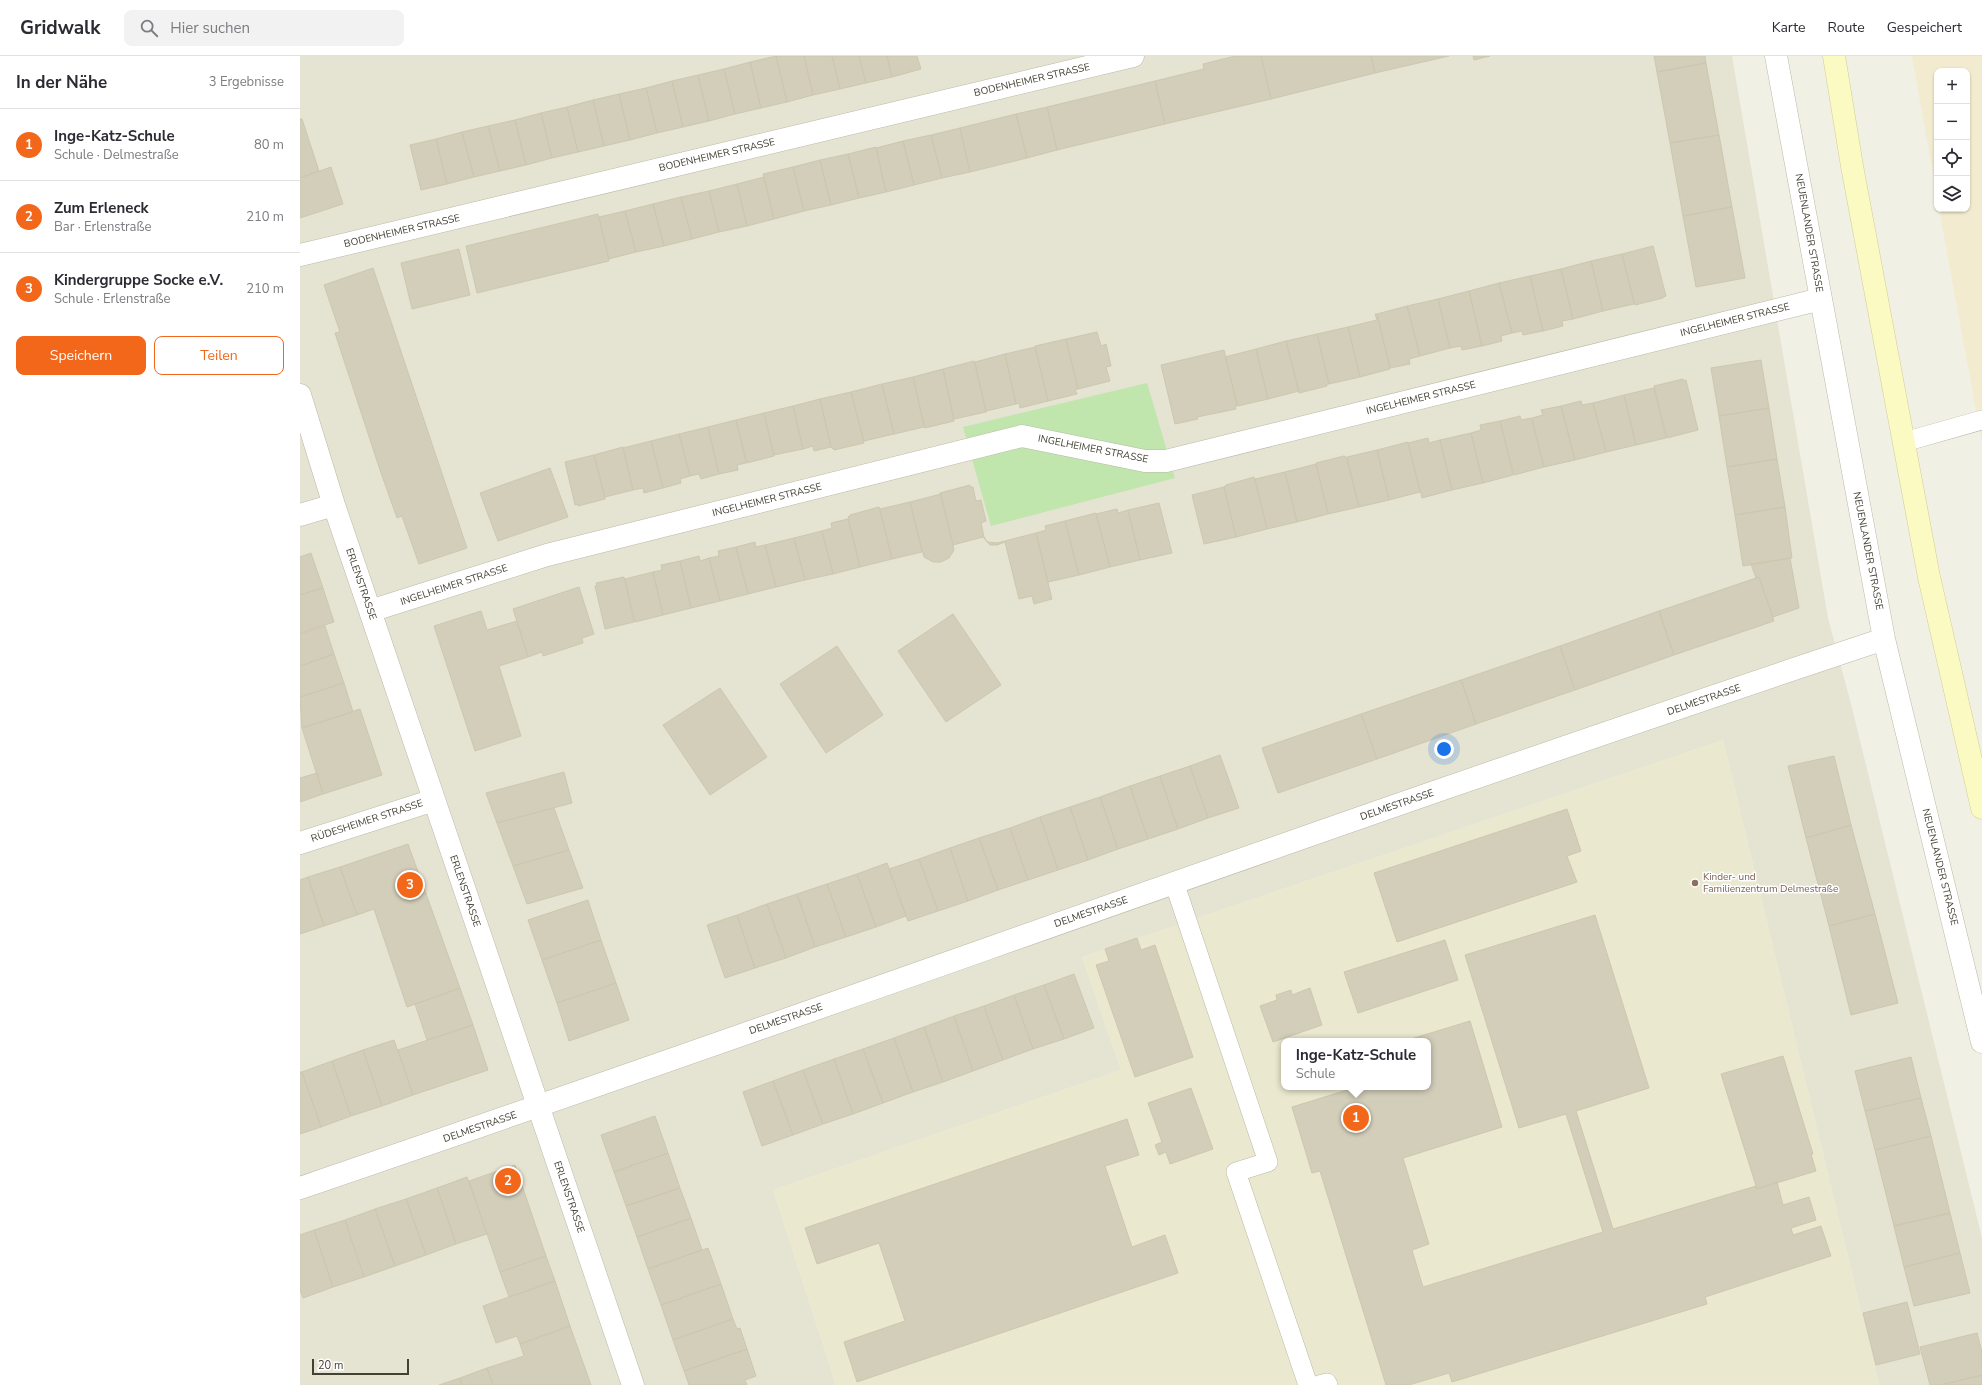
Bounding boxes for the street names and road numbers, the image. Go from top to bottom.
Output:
street label: BODENHEIMER STRASSE [973,60,1092,100]
street label: BODENHEIMER STRASSE [658,135,777,175]
street label: NEUENLANDER STRASSE [1792,173,1826,294]
street label: BODENHEIMER STRASSE [343,211,462,251]
street label: INGELHEIMER STRASSE [1679,300,1791,340]
street label: INGELHEIMER STRASSE [1365,378,1477,418]
street label: INGELHEIMER STRASSE [1037,431,1150,467]
street label: INGELHEIMER STRASSE [711,480,823,520]
street label: NEUENLANDER STRASSE [1850,491,1886,611]
street label: ERLENSTRASSE [342,546,380,622]
street label: INGELHEIMER STRASSE [399,561,510,609]
street label: DELMESTRASSE [1665,681,1743,719]
street label: DELMESTRASSE [1358,786,1436,824]
street label: RÜDESHEIMER STRASSE [309,796,425,846]
street label: NEUENLANDER STRASSE [1919,807,1961,927]
street label: ERLENSTRASSE [446,853,484,929]
street label: DELMESTRASSE [1052,893,1130,931]
street label: DELMESTRASSE [747,1000,825,1038]
street label: DELMESTRASSE [441,1108,519,1146]
street label: ERLENSTRASSE [550,1159,588,1235]

